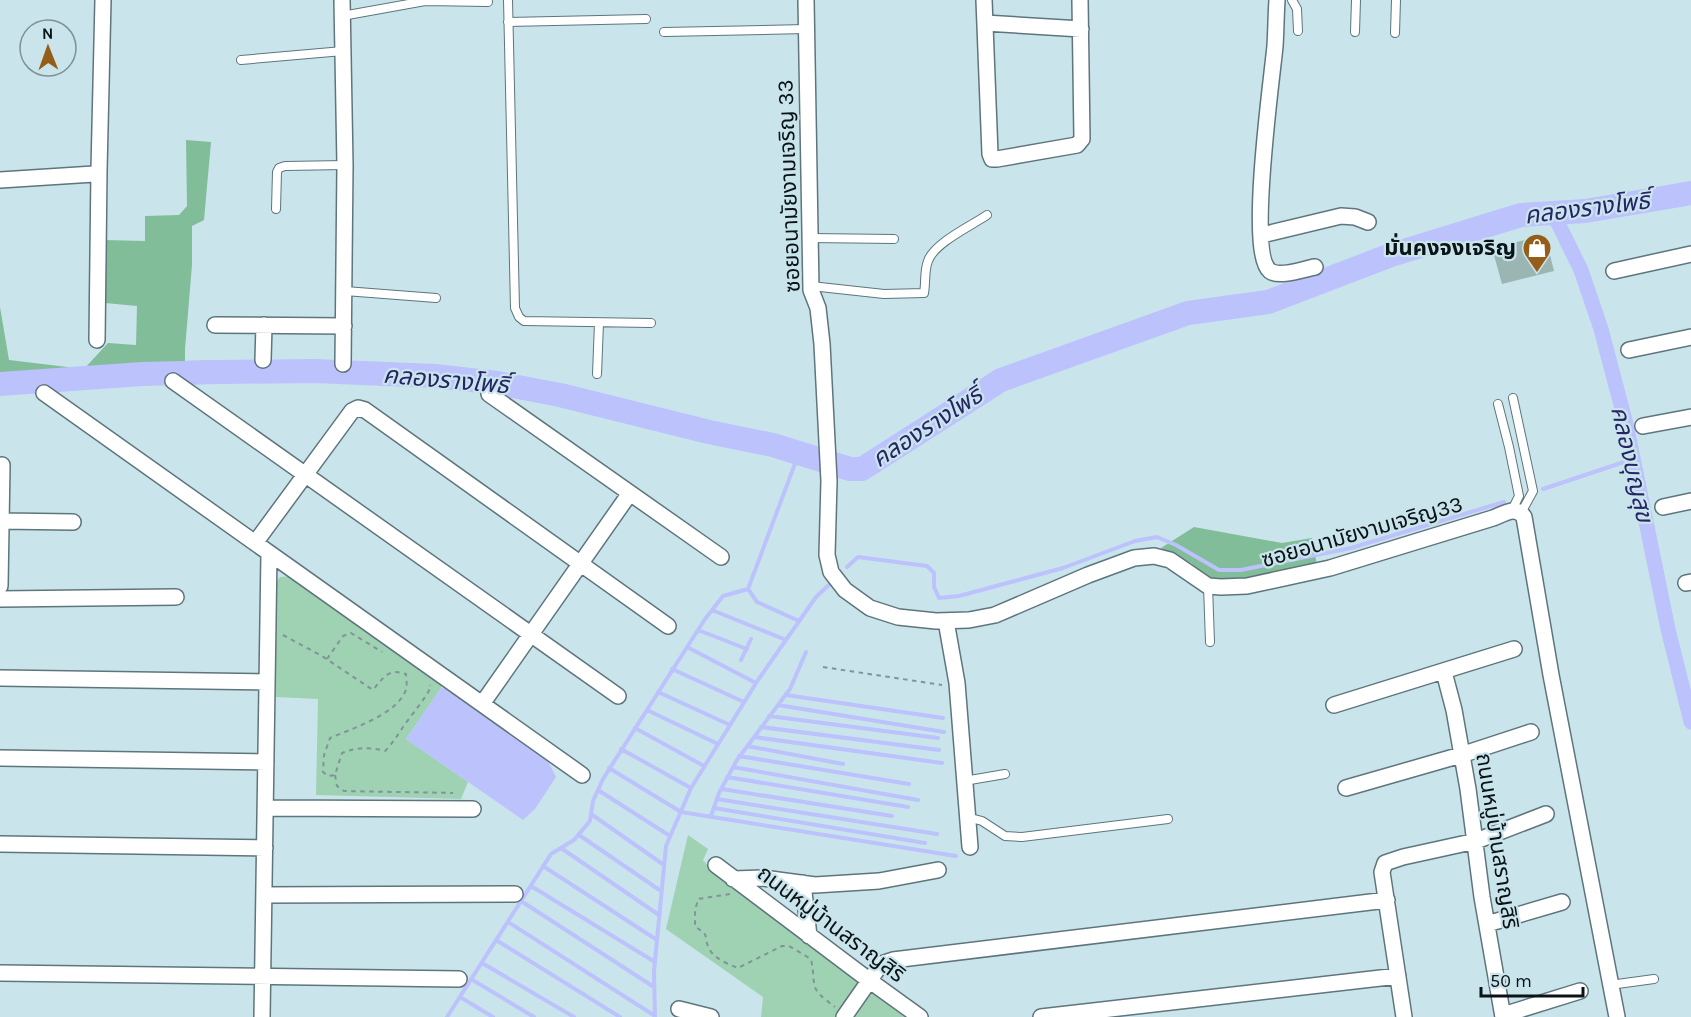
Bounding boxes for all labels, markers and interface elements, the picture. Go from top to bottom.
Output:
north arrow [18,18,78,78]
text: N [42,24,54,43]
street label: ซอยอนามัยงามเจริญ 33 [772,79,806,293]
water label: คลองรางโพธิ์ [1523,185,1658,230]
shop icon: มั่นคงจงเจริญ [1521,232,1553,274]
place label: มั่นคงจงเจริญ [1384,233,1516,261]
water label: คลองรางโพธิ์ [382,360,516,400]
water label: คลองรางโพธิ์ [866,377,993,473]
water label: คลองบุญสุข [1604,403,1659,527]
street label: ซอยอนามัยงามเจริญ33 [1258,491,1466,573]
street label: ถนนหมู่บ้านสราญสิริ [1470,751,1524,931]
street label: ถนนหมู่บ้านสราญสิริ [752,860,910,988]
scale bar [1481,960,1583,998]
text: 50 m [1490,970,1532,992]

